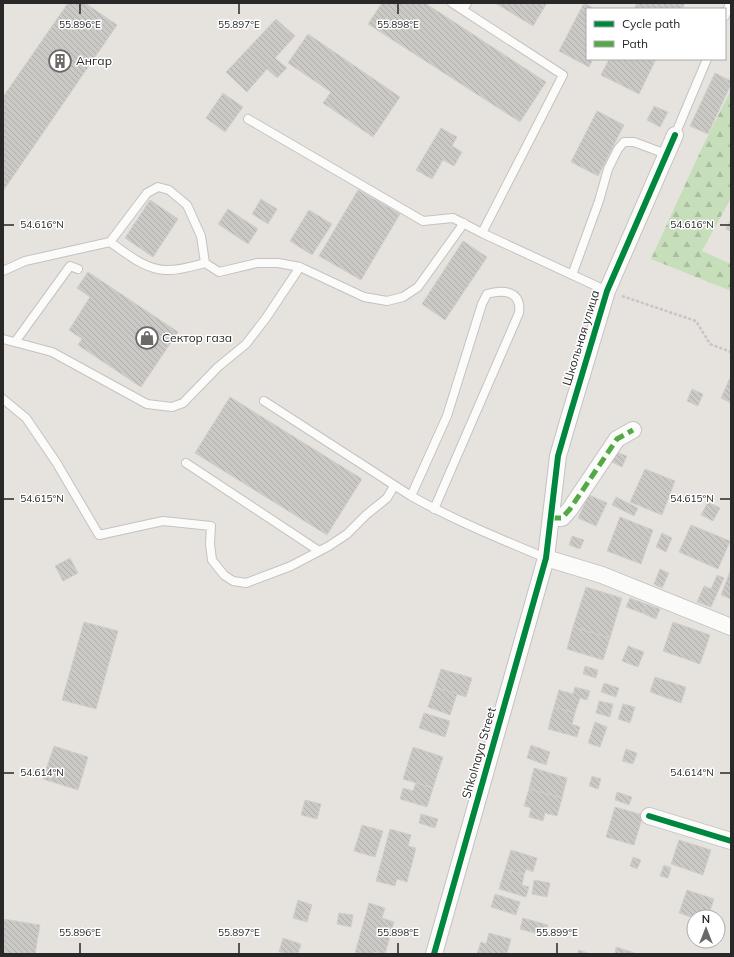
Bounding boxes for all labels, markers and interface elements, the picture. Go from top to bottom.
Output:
legend [586,8,726,60]
text: Cycle path [622,16,680,31]
text: 55.896°E [59,18,101,31]
text: 55.897°E [218,18,260,31]
text: 55.898°E [377,18,419,31]
text: Path [622,36,648,51]
building icon: Ангар [47,48,73,74]
place label: Ангар [76,53,112,68]
text: 54.616°N [20,218,64,231]
text: 54.616°N [670,218,714,231]
street label: Школьная улица [559,288,602,387]
shop icon: Сектор газа [134,325,160,351]
place label: Сектор газа [162,330,232,345]
text: 54.615°N [20,492,64,505]
text: 54.615°N [670,492,714,505]
street label: Shkolnaya Street [458,706,499,800]
text: 54.614°N [20,766,64,779]
text: 54.614°N [670,766,714,779]
north arrow [686,909,726,949]
text: N [702,912,710,926]
text: 55.896°E [59,926,101,939]
text: 55.897°E [218,926,260,939]
text: 55.898°E [377,926,419,939]
text: 55.899°E [536,926,578,939]

